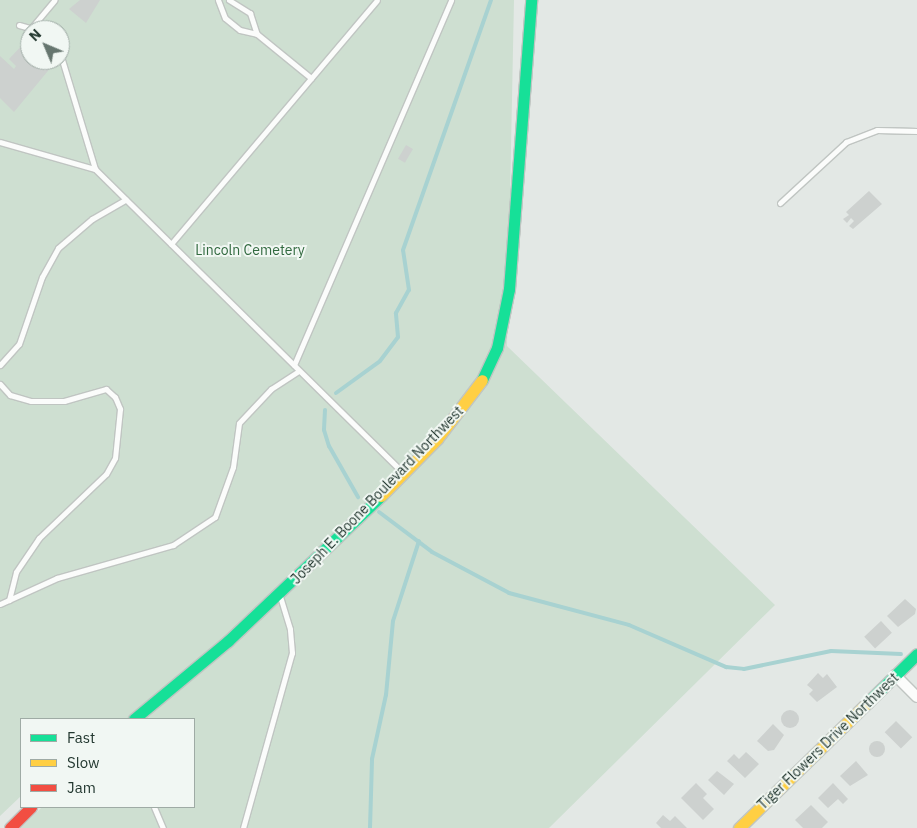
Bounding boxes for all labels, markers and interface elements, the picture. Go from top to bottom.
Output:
north arrow [20,20,70,70]
text: N [25,25,45,45]
park label: Lincoln Cemetery [195,242,305,258]
street label: Joseph E. Boone Boulevard Northwest [287,403,467,587]
street label: Tiger Flowers Drive Northwest [754,669,902,813]
legend [20,718,195,808]
text: Fast [67,728,95,747]
text: Slow [67,753,100,772]
text: Jam [67,778,96,797]

